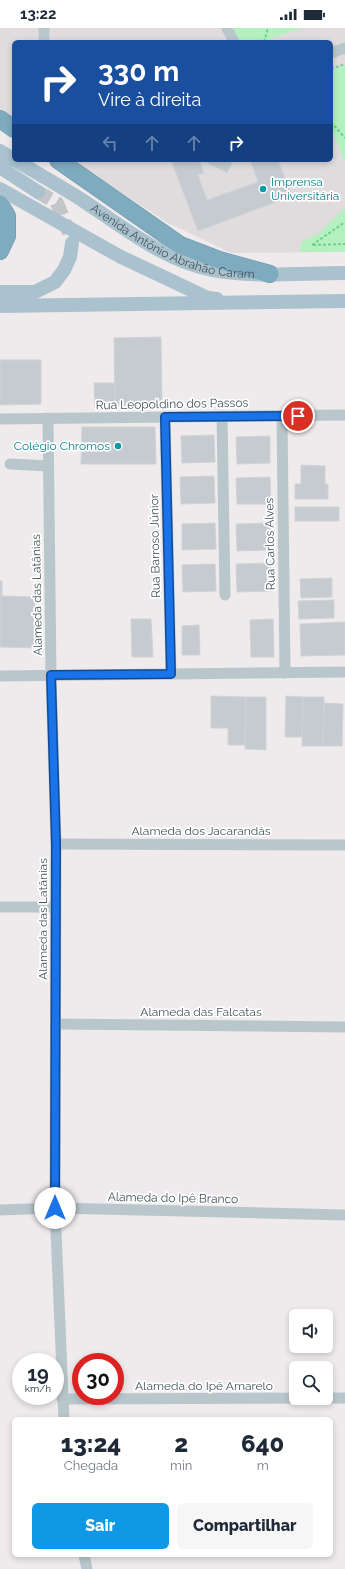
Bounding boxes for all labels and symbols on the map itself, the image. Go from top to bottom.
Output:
place label: Imprensa Universitária [271,175,339,203]
marker: Imprensa Universitária [258,184,268,194]
street label: Avenida Antônio Abrahão Caram [88,201,255,281]
street label: Rua Leopoldino dos Passos [96,396,249,412]
pin [281,399,315,433]
place label: Colégio Chromos [14,439,110,453]
marker: Colégio Chromos [113,441,123,451]
street label: Rua Barroso Júnior [147,493,163,598]
street label: Rua Carlos Alves [262,497,278,590]
street label: Alameda das Latânias [29,534,45,656]
street label: Alameda dos Jacarandás [131,824,271,838]
street label: Alameda das Latânias [36,858,50,980]
street label: Alameda das Falcatas [140,1005,262,1019]
position arrow [34,1187,76,1229]
street label: Alameda do Ipê Branco [108,1190,238,1206]
speed limit sign: 30 [72,1353,124,1405]
street label: Alameda do Ipê Amarelo [135,1379,273,1393]

